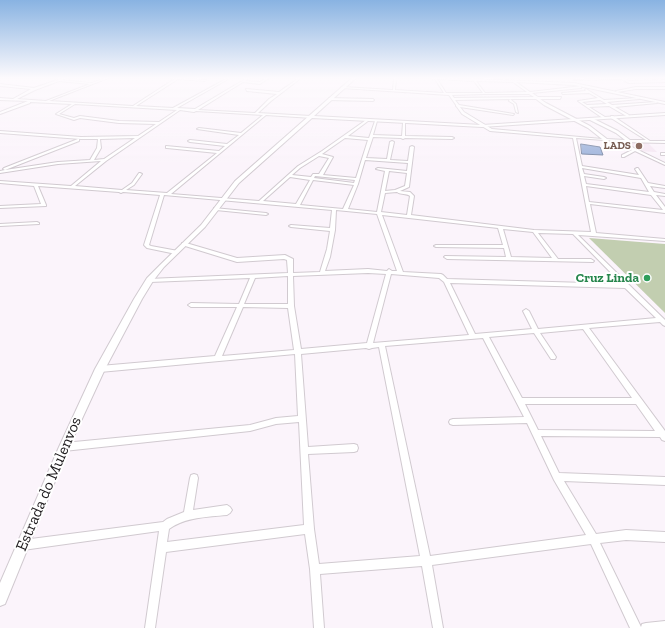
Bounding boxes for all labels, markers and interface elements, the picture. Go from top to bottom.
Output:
place label: LADS [604,139,631,153]
marker: LADS [634,141,644,151]
place label: Cruz Linda [576,270,639,286]
marker: Cruz Linda [642,273,652,283]
street label: Estrada do Mulenvos [12,414,86,554]

